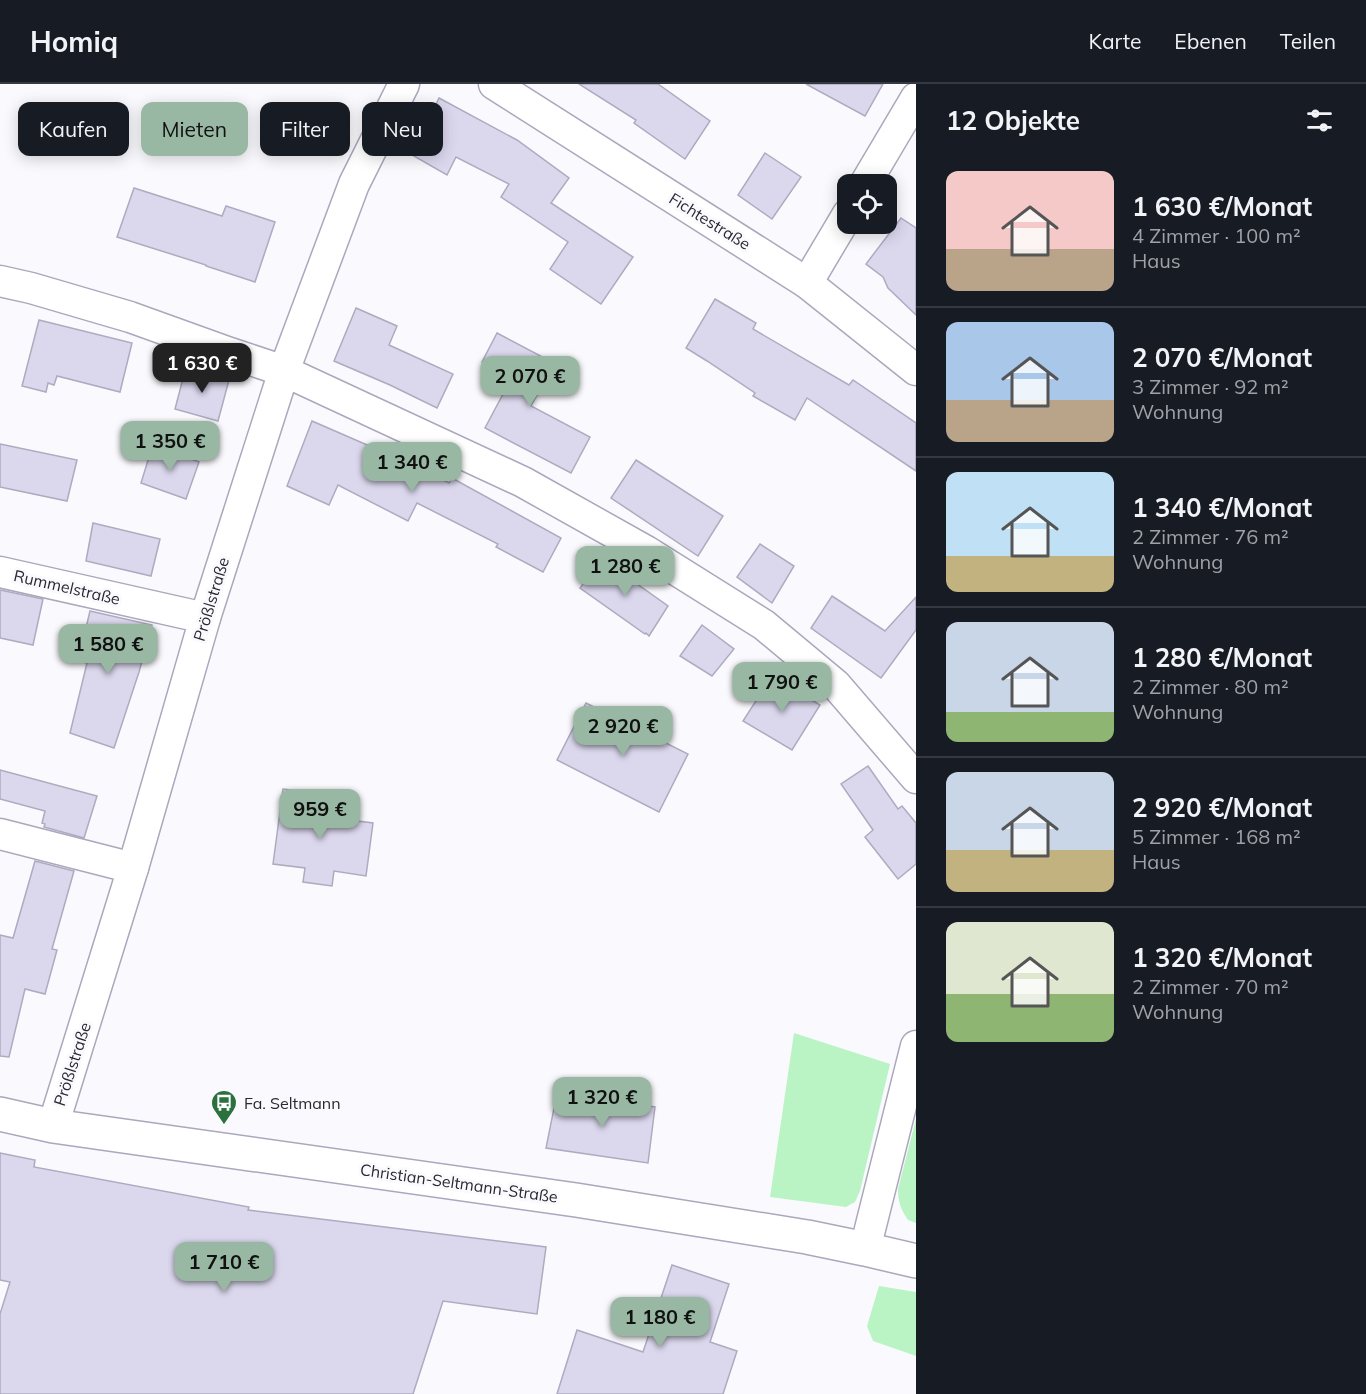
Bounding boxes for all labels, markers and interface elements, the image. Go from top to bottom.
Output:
text: Homiq [30,24,118,59]
text: Karte [1089,28,1141,54]
text: Ebenen [1174,28,1247,54]
text: Teilen [1280,28,1336,54]
chip: Kaufen [18,102,129,156]
chip: Mieten [141,102,248,156]
chip: Filter [260,102,350,156]
chip: Neu [362,102,443,156]
text: 12 Objekte [946,104,1080,137]
icon: filters [1303,104,1336,137]
map controls [837,174,897,234]
button: locate [837,174,897,234]
street label: Fichtestraße [666,188,754,254]
text: 1 630 €/Monat [1132,190,1312,223]
icon: home [994,195,1066,267]
text: 4 Zimmer · 100 m² [1132,223,1301,248]
text: Haus [1132,248,1181,273]
text: 2 070 €/Monat [1132,341,1312,374]
pin: 1 630 € [147,343,257,394]
icon: home [994,346,1066,418]
text: 1 630 € [167,350,237,375]
pin: 2 070 € [475,356,585,407]
text: 2 070 € [495,363,565,388]
text: 3 Zimmer · 92 m² [1132,374,1289,399]
text: Wohnung [1132,399,1223,424]
pin: 1 350 € [115,421,225,472]
text: 1 350 € [135,428,205,453]
pin: 1 340 € [357,442,467,493]
text: 1 340 € [377,449,447,474]
text: 1 340 €/Monat [1132,491,1312,524]
icon: home [994,496,1066,568]
text: 2 Zimmer · 76 m² [1132,524,1289,549]
pin: 1 280 € [570,546,680,597]
text: Wohnung [1132,549,1223,574]
text: 1 280 € [590,553,660,578]
street label: Prößlstraße [189,555,233,643]
street label: Rummelstraße [12,565,122,609]
pin: 1 580 € [53,624,163,675]
text: 1 580 € [73,631,143,656]
text: 1 280 €/Monat [1132,641,1312,674]
icon: home [994,646,1066,718]
pin: 1 790 € [727,662,837,713]
text: 1 790 € [747,669,817,694]
text: 2 Zimmer · 80 m² [1132,674,1289,699]
text: Wohnung [1132,699,1223,724]
pin: 2 920 € [568,706,678,757]
text: 2 920 € [588,713,658,738]
pin: 959 € [278,789,362,840]
text: 2 920 €/Monat [1132,791,1312,824]
text: 959 € [293,796,347,821]
icon: home [994,796,1066,868]
text: 5 Zimmer · 168 m² [1132,824,1301,849]
text: Haus [1132,849,1181,874]
text: 1 320 €/Monat [1132,941,1312,974]
icon: home [994,946,1066,1018]
text: 2 Zimmer · 70 m² [1132,974,1289,999]
text: Wohnung [1132,999,1223,1024]
street label: Prößlstraße [49,1020,95,1108]
pin: 1 320 € [547,1077,657,1128]
text: 1 320 € [567,1084,637,1109]
bus stop icon: Fa. Seltmann [209,1088,239,1126]
place label: Fa. Seltmann [244,1093,341,1113]
street label: Christian-Seltmann-Straße [359,1159,559,1207]
pin: 1 710 € [169,1242,279,1293]
text: 1 710 € [189,1249,259,1274]
pin: 1 180 € [605,1297,715,1348]
text: 1 180 € [625,1304,695,1329]

